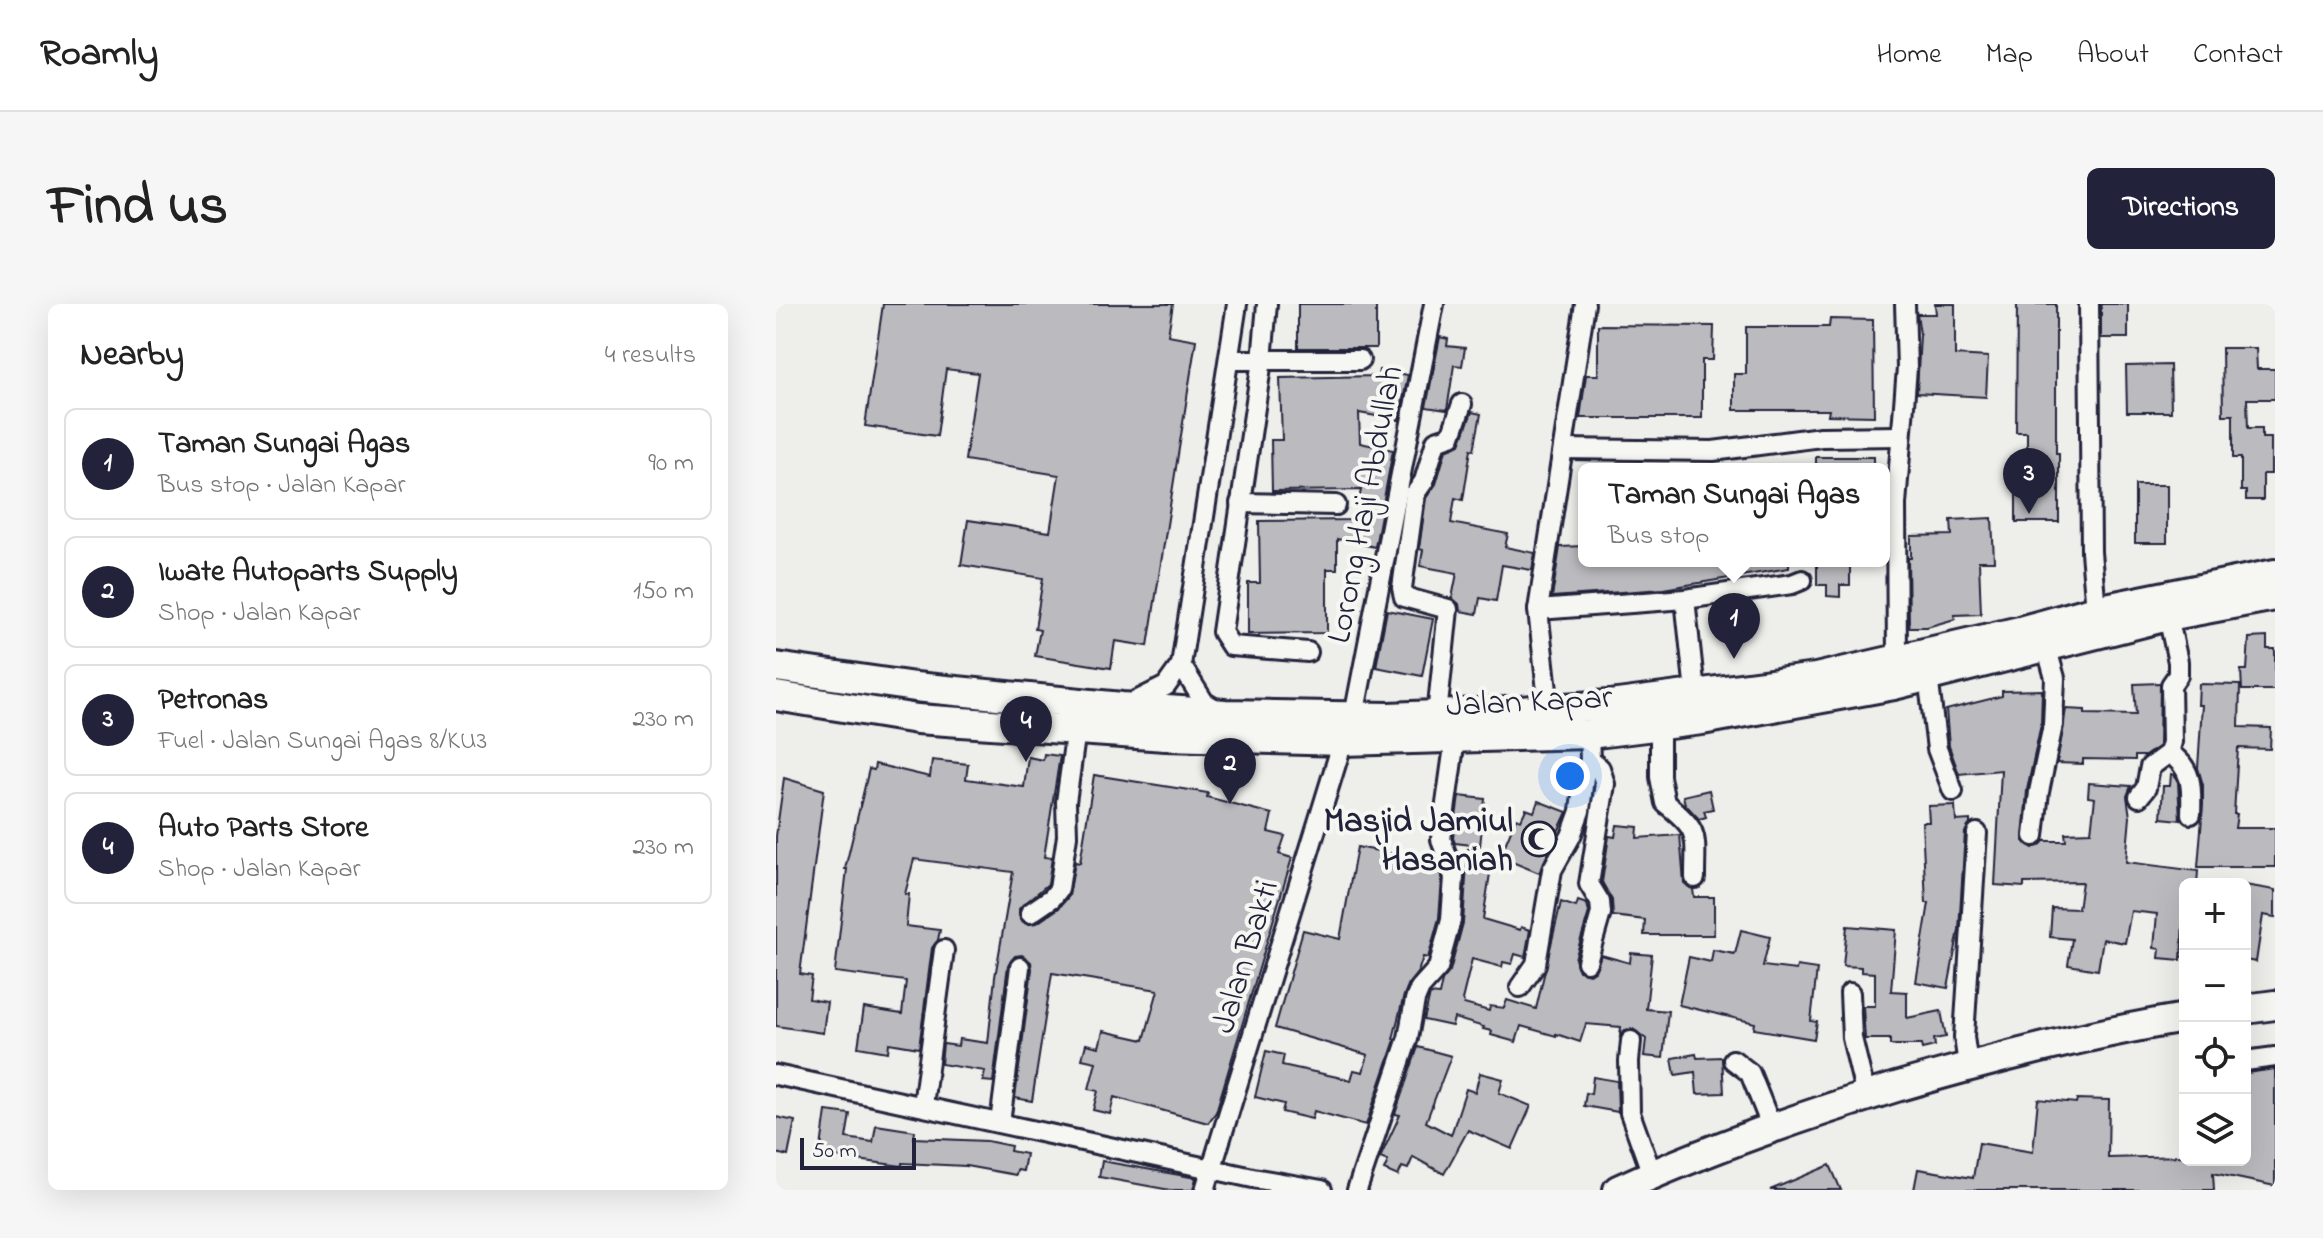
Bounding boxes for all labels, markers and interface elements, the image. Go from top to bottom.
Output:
text: Roamly [40,27,158,83]
text: Home [1876,35,1942,76]
text: Map [1986,35,2033,76]
text: About [2077,35,2149,76]
text: Contact [2193,35,2283,76]
text: Find us [48,168,228,249]
button: Directions [2087,168,2275,249]
text: Nearby [80,331,184,381]
text: 4 results [605,337,696,375]
street label: Lorong Haji Abdullah [1315,362,1418,648]
text: Taman Sungai Agas [158,423,410,467]
text: 1 [104,445,112,483]
text: 90 m [648,445,694,483]
pin: 3 [2003,448,2055,514]
popup [1578,463,1890,567]
text: Bus stop · Jalan Kapar [158,467,406,505]
text: Taman Sungai Agas [1608,474,1860,518]
text: Bus stop [1608,518,1710,556]
text: Iwate Autoparts Supply [158,551,458,595]
text: 2 [102,573,114,611]
text: 150 m [633,573,694,611]
pin: 1 [1708,593,1760,659]
text: Shop · Jalan Kapar [158,595,361,633]
street label: Jalan Kapar [1445,674,1614,732]
text: Petronas [158,679,268,723]
pin: 4 [1000,696,1052,762]
text: 3 [103,701,113,739]
text: 230 m [632,701,694,739]
text: Fuel · Jalan Sungai Agas 8/KU3 [158,723,487,761]
pin: 2 [1204,738,1256,804]
your location [1550,756,1590,796]
place label: Masjid Jamiul Hasaniah [1324,798,1513,887]
text: Auto Parts Store [158,807,368,851]
mosque icon: Masjid Jamiul Hasaniah [1520,820,1558,858]
text: 4 [103,829,113,867]
text: 230 m [632,829,694,867]
text: Shop · Jalan Kapar [158,851,361,889]
street label: Jalan Bakti [1200,874,1294,1040]
map controls [2179,878,2251,1166]
button: + [2179,878,2251,950]
button: − [2179,950,2251,1022]
button: locate [2179,1022,2251,1094]
button: layers [2179,1094,2251,1166]
scale bar [800,1134,916,1170]
text: 50 m [812,1136,857,1168]

